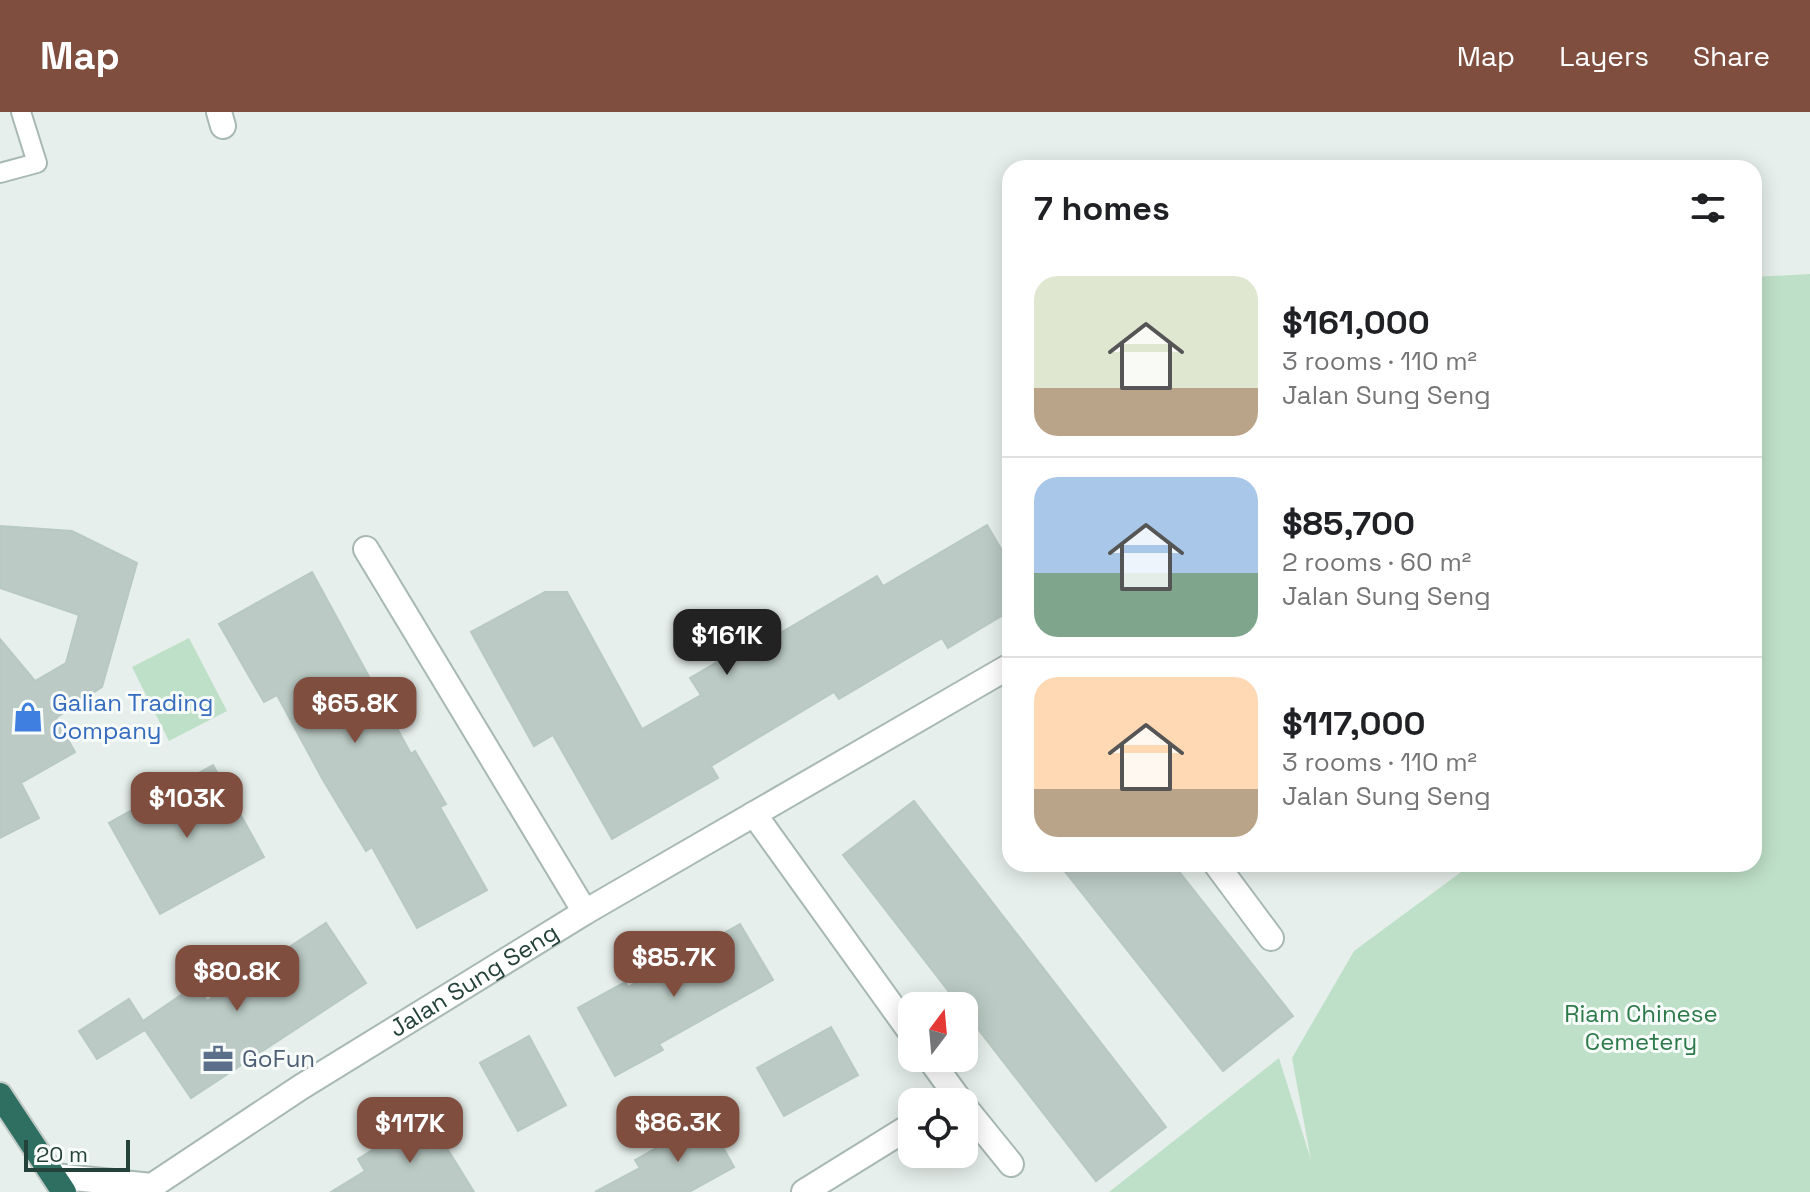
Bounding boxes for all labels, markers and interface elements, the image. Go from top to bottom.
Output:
text: Map [40,32,120,80]
text: Map [1457,38,1515,74]
text: Layers [1559,38,1649,74]
text: Share [1693,38,1770,74]
icon: filters [1686,186,1730,230]
text: 7 homes [1034,187,1170,230]
text: $161,000 [1282,301,1430,344]
icon: home [1098,308,1194,404]
text: 3 rooms · 110 m² [1282,344,1477,378]
text: Jalan Sung Seng [1282,378,1491,412]
text: $85,700 [1282,502,1415,545]
icon: home [1098,509,1194,605]
text: 2 rooms · 60 m² [1282,545,1471,579]
text: Jalan Sung Seng [1282,579,1491,613]
pin: $161K [671,609,783,677]
text: $161K [691,618,763,652]
pin: $65.8K [290,677,420,745]
text: $65.8K [311,686,399,720]
place label: Galian Trading Company [52,687,213,746]
shop icon: Galian Trading Company [11,700,45,734]
text: $117,000 [1282,702,1426,745]
icon: home [1098,709,1194,805]
text: 3 rooms · 110 m² [1282,745,1477,779]
pin: $103K [131,772,243,840]
text: Jalan Sung Seng [1282,779,1491,813]
text: $103K [149,781,225,815]
street label: Jalan Sung Seng [383,916,564,1044]
pin: $85.7K [609,931,739,999]
text: $85.7K [632,940,716,974]
pin: $80.8K [172,945,302,1013]
text: $80.8K [193,954,281,988]
north arrow [898,992,978,1072]
map controls [898,992,978,1168]
park label: Riam Chinese Cemetery [1564,998,1718,1057]
office icon: GoFun [201,1042,235,1076]
place label: GoFun [242,1043,315,1074]
button: locate [898,1088,978,1168]
pin: $86.3K [613,1096,743,1164]
pin: $117K [354,1097,466,1165]
text: $86.3K [634,1105,722,1139]
text: $117K [375,1106,445,1140]
scale bar [24,1136,130,1172]
text: 20 m [36,1140,88,1168]

